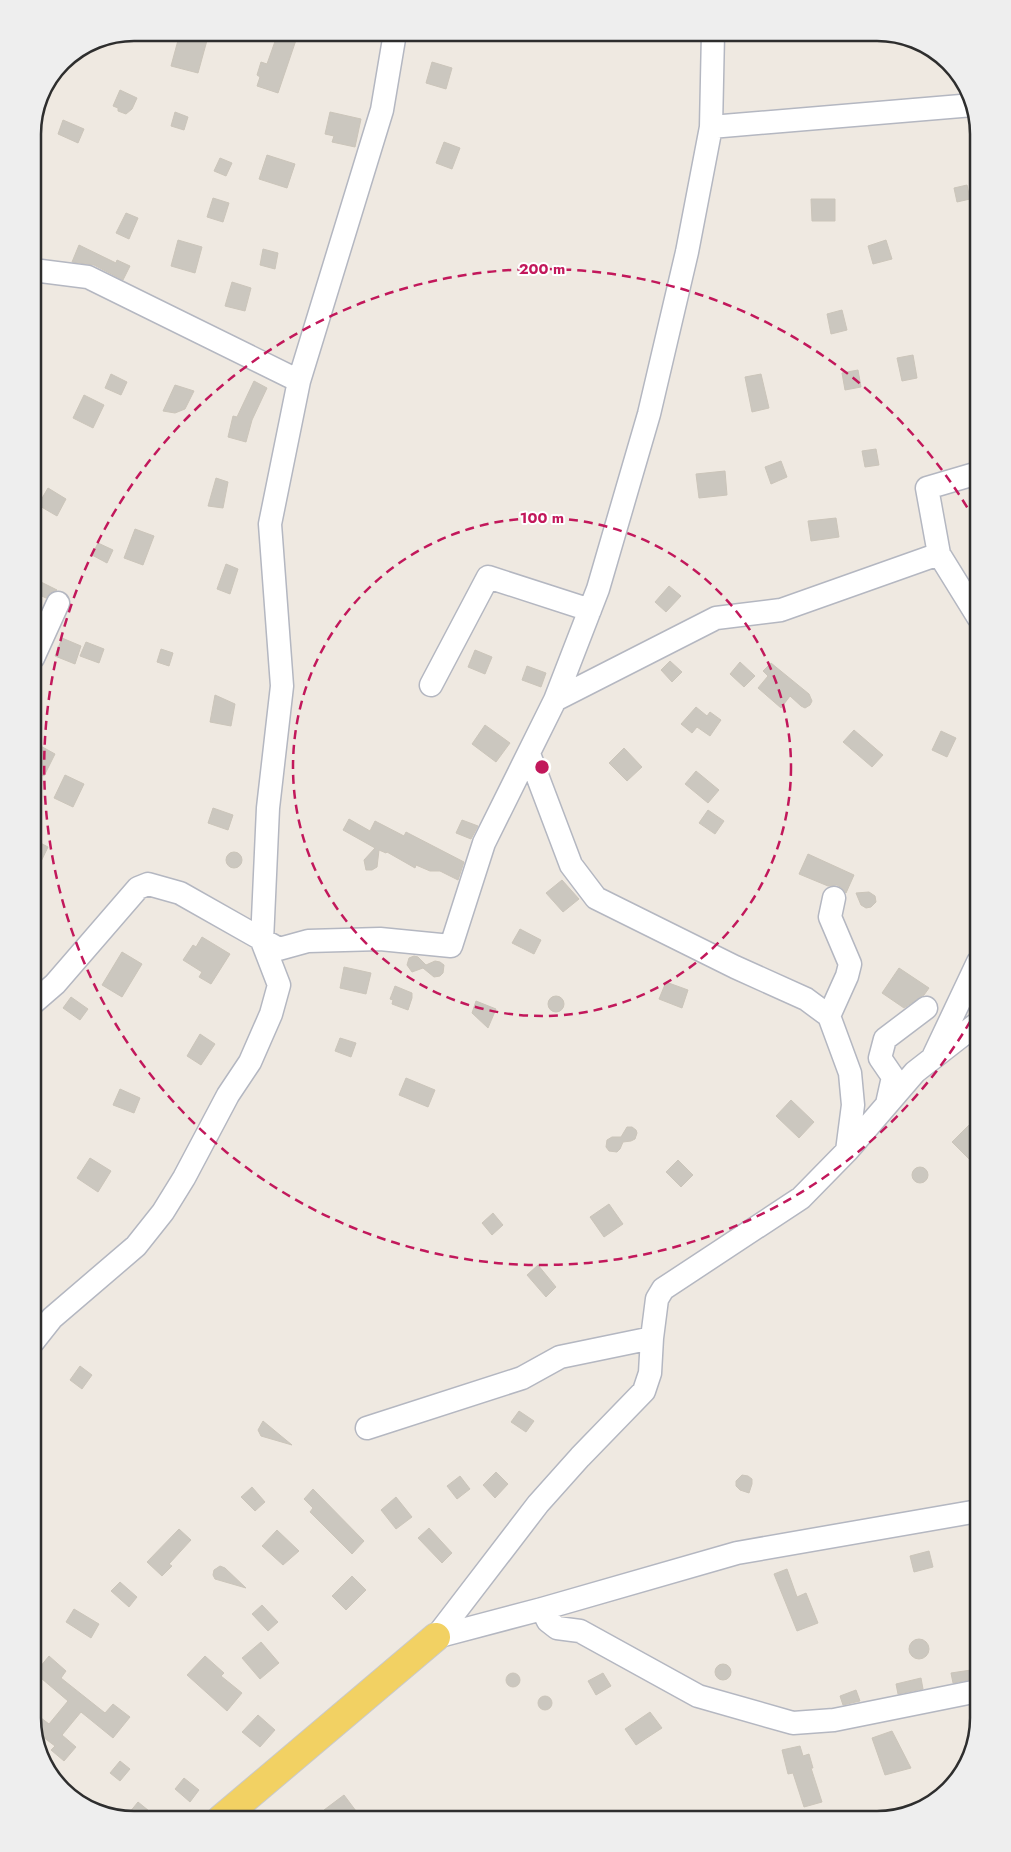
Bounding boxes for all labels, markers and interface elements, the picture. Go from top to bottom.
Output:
text: 200 m [519,258,565,280]
text: 100 m [520,507,564,529]
centre of rings [533,758,551,776]

